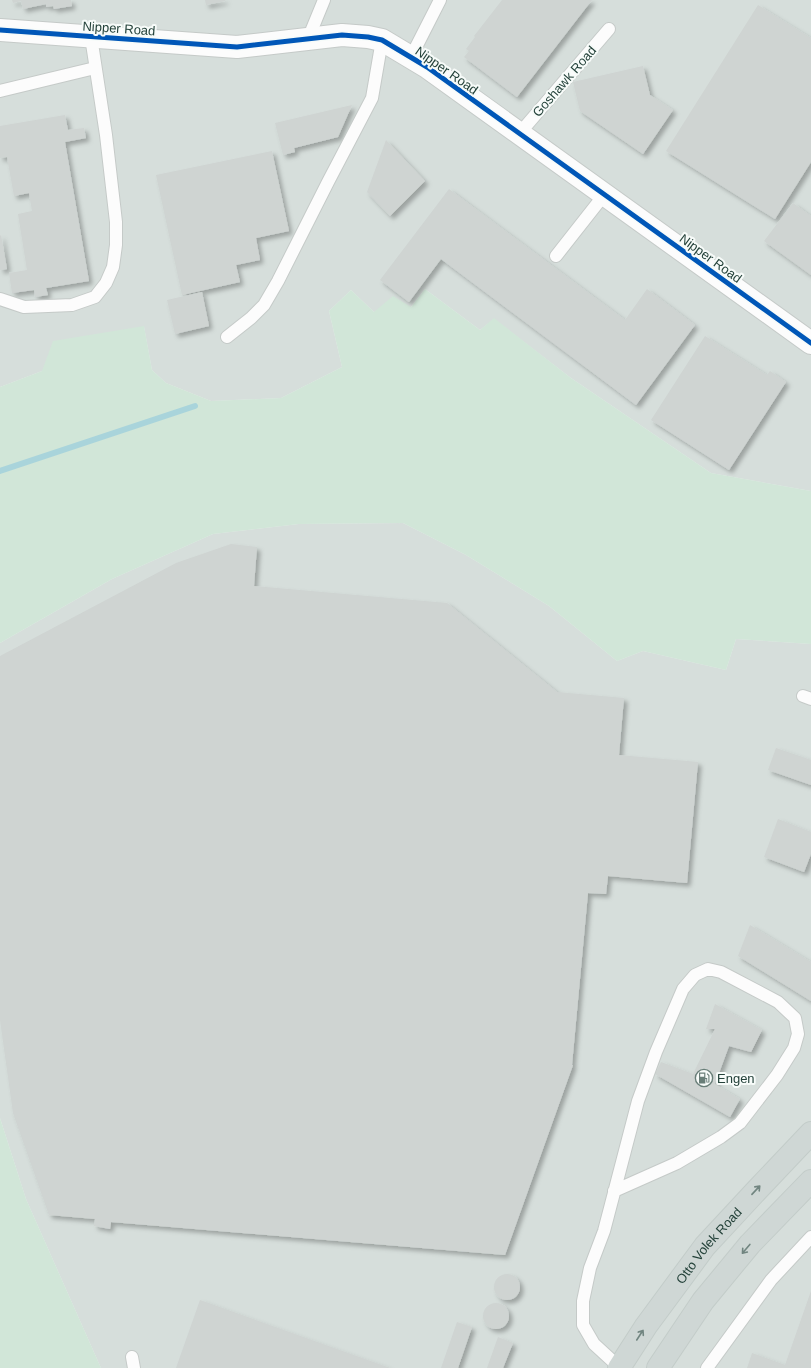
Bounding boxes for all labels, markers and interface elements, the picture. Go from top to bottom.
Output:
street label: Nipper Road [82,18,156,39]
street label: Nipper Road [413,43,481,97]
street label: Goshawk Road [530,43,599,120]
street label: Nipper Road [677,231,745,286]
fuel station icon: Engen [694,1068,714,1088]
place label: Engen [717,1071,755,1086]
one-way arrow [752,1185,761,1195]
street label: Otto Volek Road [673,1205,745,1287]
one-way arrow [741,1244,750,1255]
one-way arrow [637,1329,645,1341]

